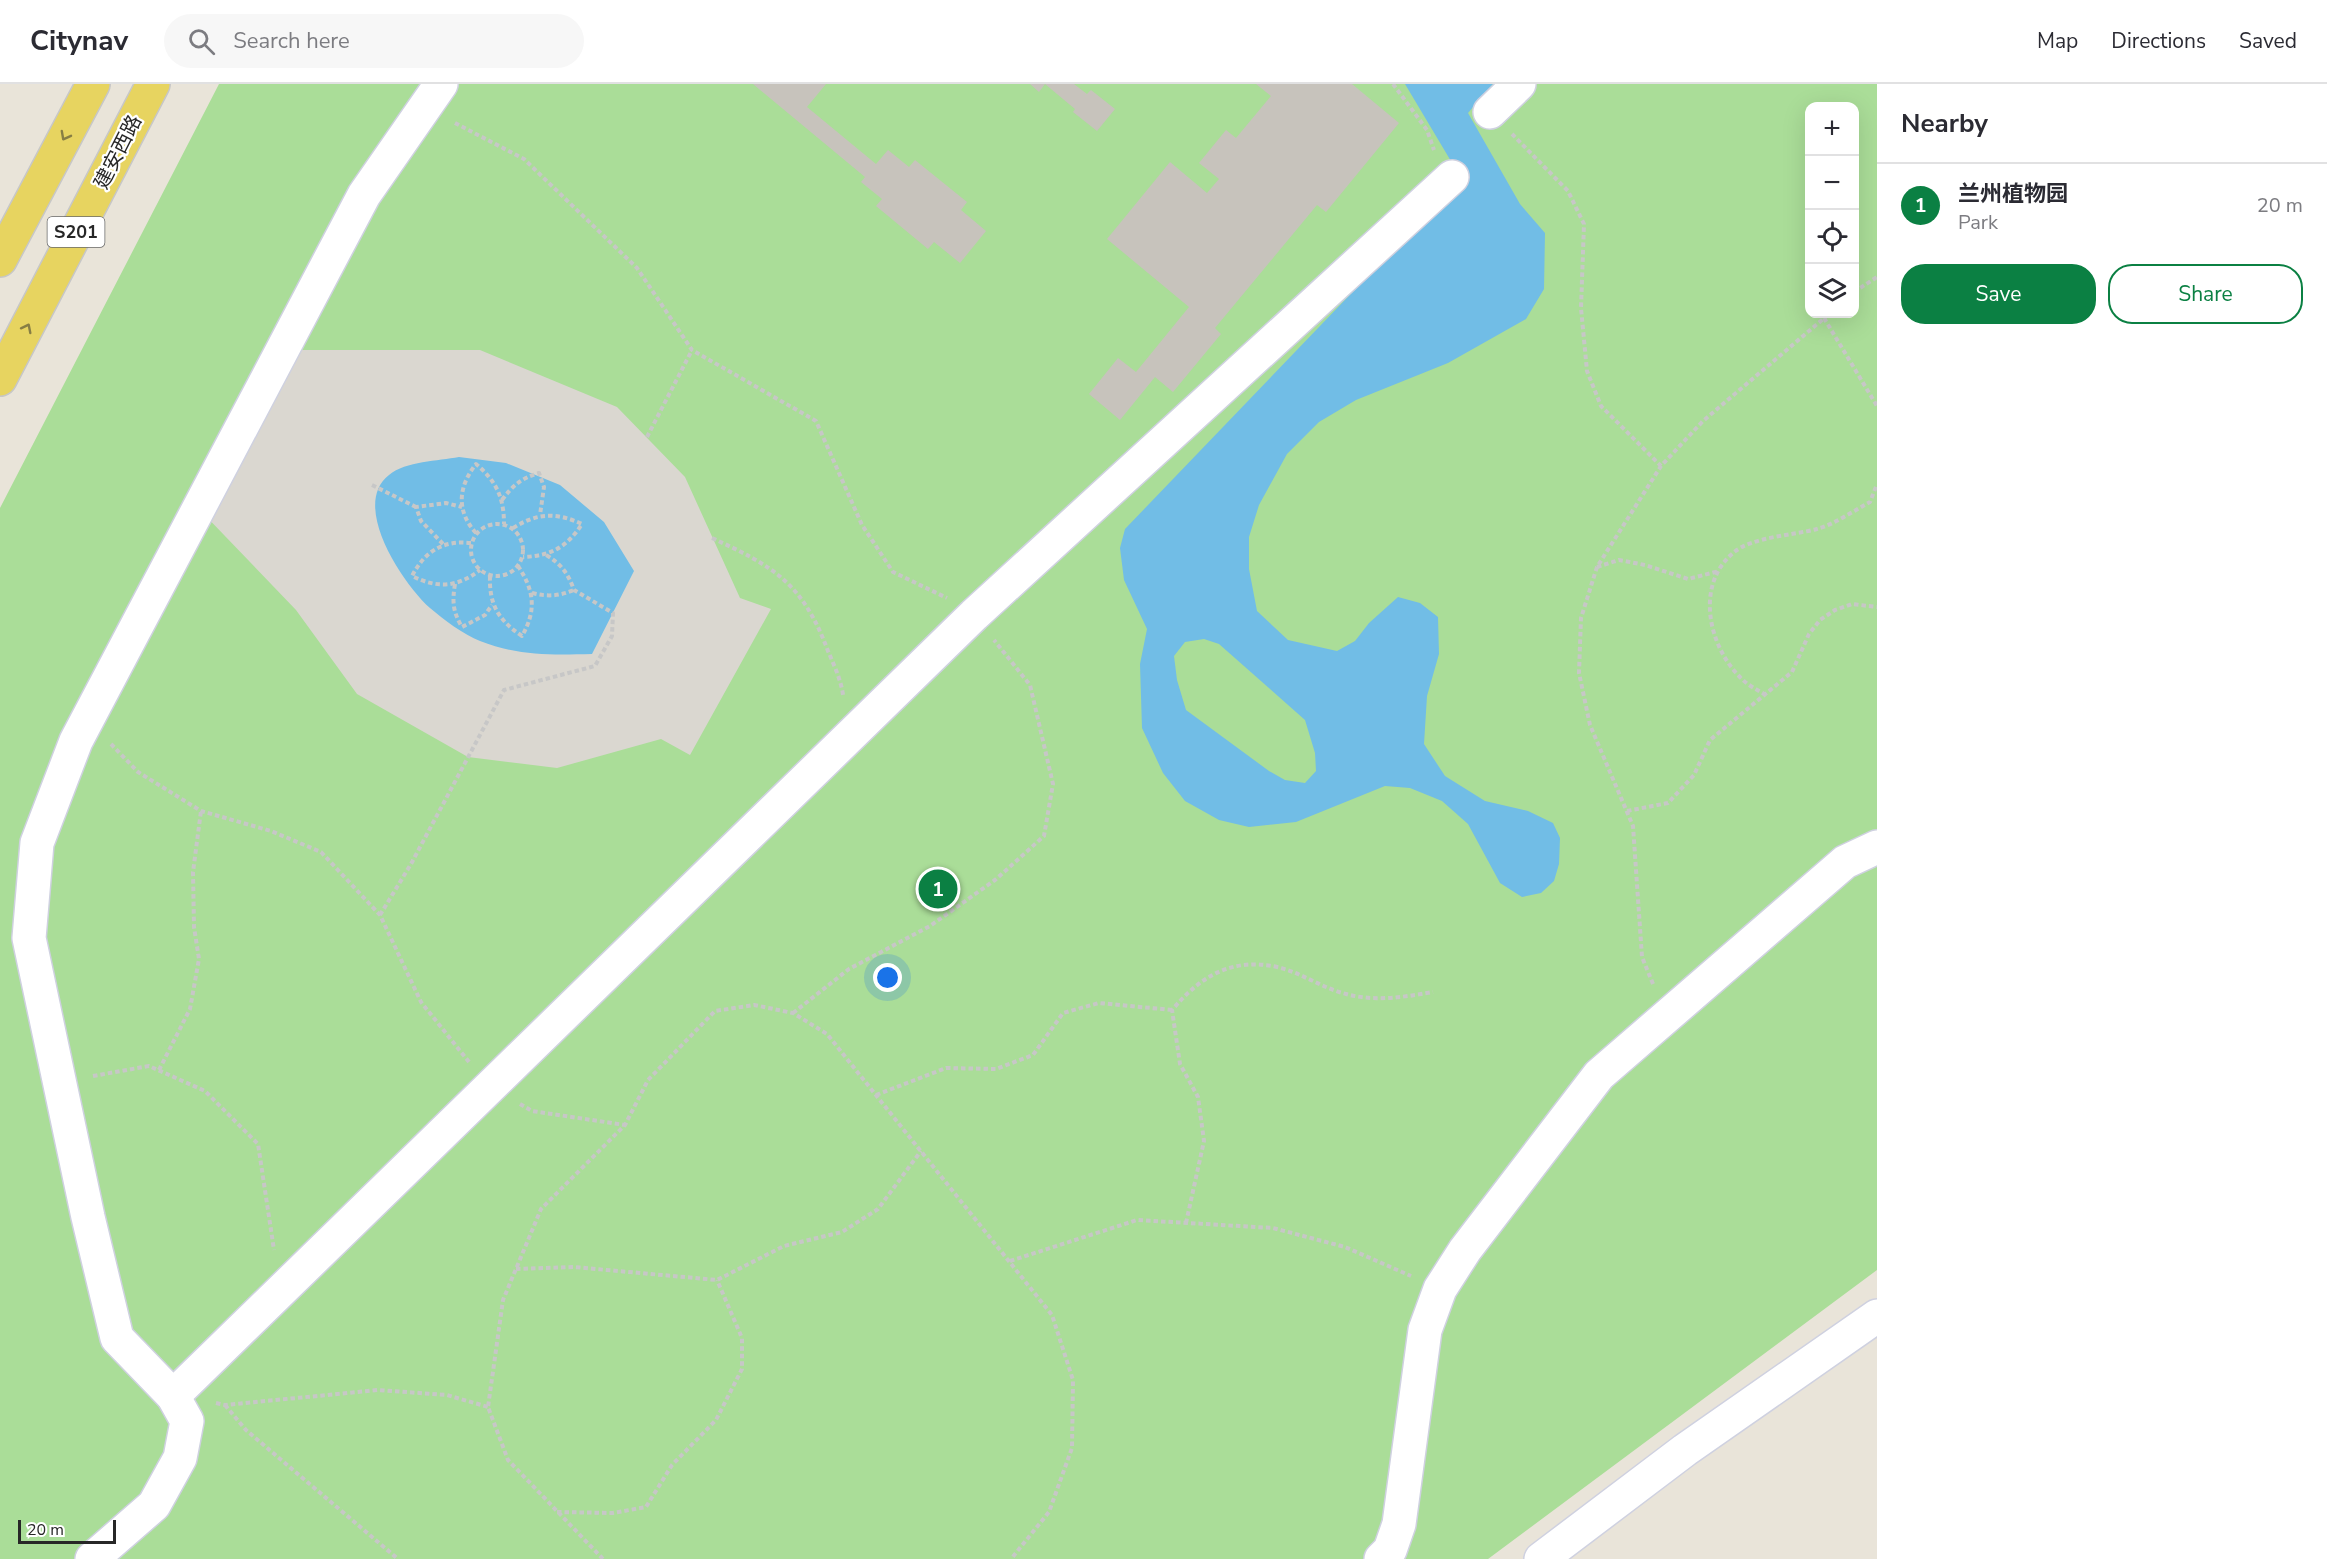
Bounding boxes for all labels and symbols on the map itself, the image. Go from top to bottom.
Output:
street label: 建安西路 [88,110,148,194]
one-way arrow [61,129,72,140]
road number: S201 [48,217,104,247]
one-way arrow [20,323,31,334]
pin: 1 [918,866,958,912]
your location [873,963,902,992]
scale bar [18,1517,116,1544]

